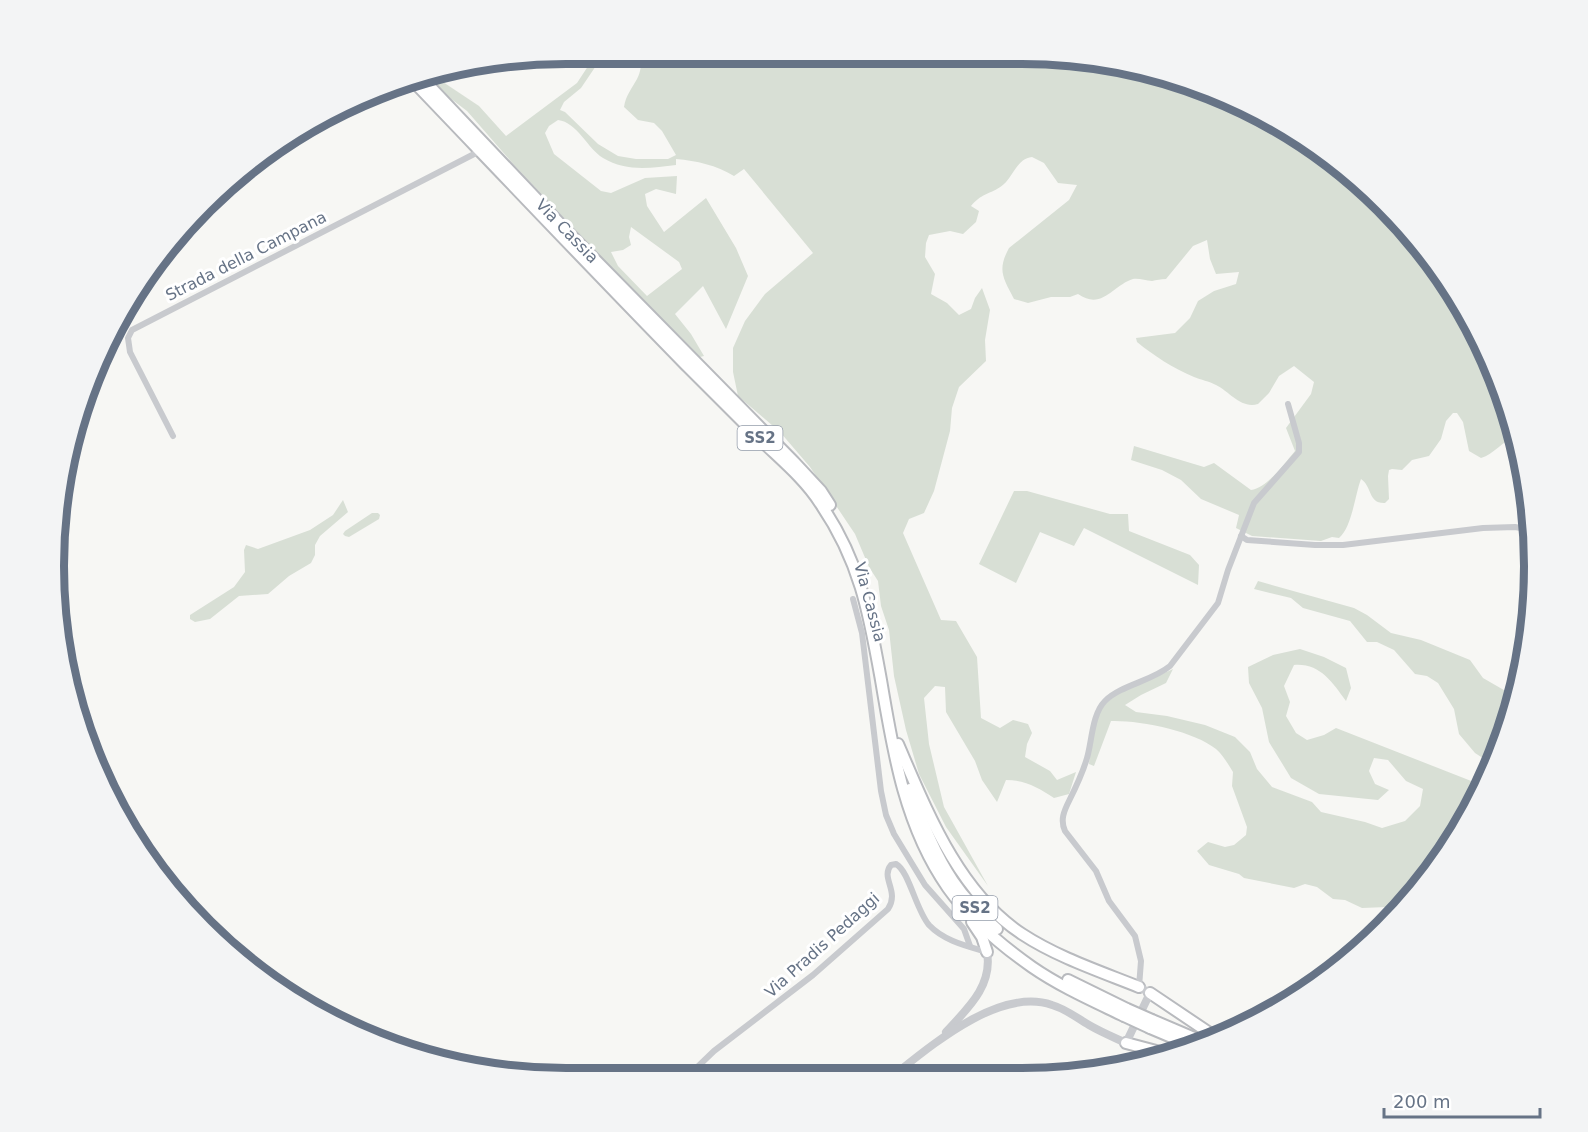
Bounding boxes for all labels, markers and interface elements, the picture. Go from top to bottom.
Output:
street label: Via Cassia [532,195,602,267]
street label: Strada della Campana [162,207,330,305]
road number: SS2 [738,426,783,450]
street label: Via Cassia [850,560,890,644]
street label: Via Pradis Pedaggi [761,889,883,1001]
road number: SS2 [952,896,998,920]
scale bar [1384,1081,1540,1119]
text: 200 m [1393,1091,1451,1112]

